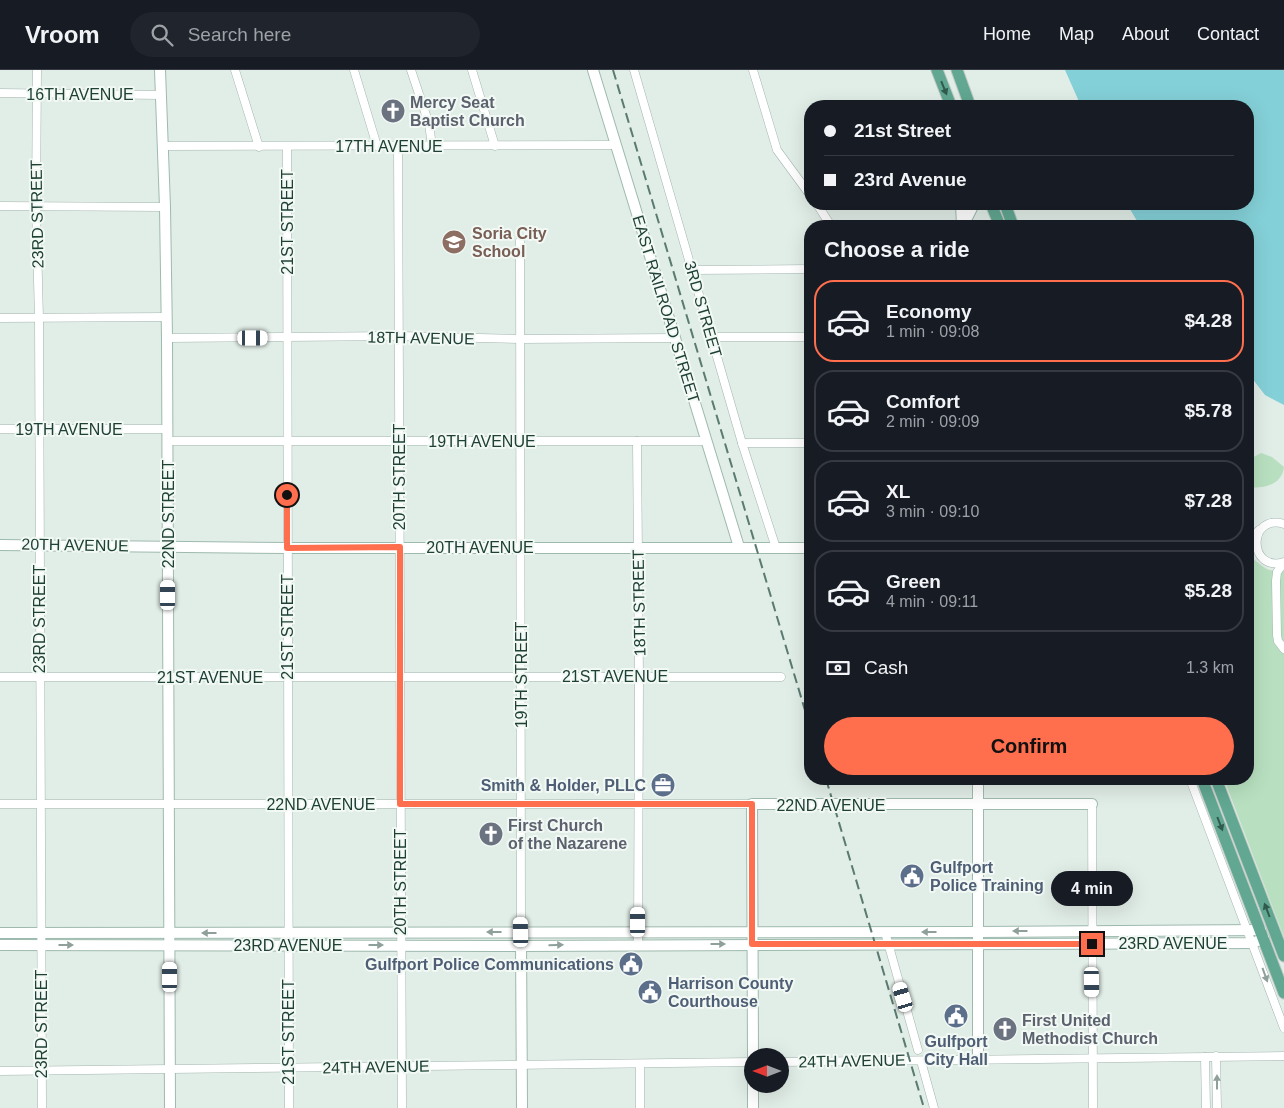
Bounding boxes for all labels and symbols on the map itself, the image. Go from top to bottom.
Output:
one-way arrow [940,81,948,96]
street label: 16TH AVENUE [26,86,134,103]
place label: Mercy Seat Baptist Church [410,94,525,129]
church icon: Mercy Seat Baptist Church [380,98,406,124]
street label: 17TH AVENUE [335,138,443,155]
street label: 23RD STREET [28,159,46,268]
street label: 21ST STREET [279,169,296,275]
street label: EAST RAILROAD STREET [629,213,703,405]
place label: Soria City School [472,225,547,260]
school or university icon: Soria City School [441,229,467,255]
street label: 3RD STREET [681,259,725,359]
street label: 18TH AVENUE [367,329,475,347]
car [238,331,268,346]
street label: 19TH AVENUE [15,421,123,438]
street label: 20TH STREET [391,423,408,530]
street label: 19TH AVENUE [428,433,536,450]
street label: 22ND STREET [160,460,177,568]
route start [276,484,298,506]
street label: 20TH AVENUE [21,536,129,554]
street label: 20TH AVENUE [426,539,534,556]
street label: 18TH STREET [630,549,648,656]
street label: 23RD STREET [31,565,48,673]
street label: 21ST STREET [279,574,296,680]
car [160,580,175,610]
street label: 19TH STREET [513,621,530,728]
street label: 21ST AVENUE [562,668,668,685]
street label: 21ST AVENUE [157,669,263,686]
office icon: Smith & Holder, PLLC [650,772,676,798]
place label: Smith & Holder, PLLC [481,777,646,794]
street label: 22ND AVENUE [266,796,376,813]
street label: 22ND AVENUE [776,797,886,814]
place label: First Church of the Nazarene [508,817,627,852]
one-way arrow [1216,817,1224,832]
church icon: First Church of the Nazarene [478,821,504,847]
street label: 20TH STREET [392,828,409,935]
place label: Gulfport Police Training [930,859,1044,894]
public building icon: Gulfport Police Training [899,863,925,889]
callout: 4 min [1051,872,1133,906]
one-way arrow [1263,902,1271,917]
car [630,907,645,937]
car [513,917,528,947]
one-way arrow [1011,927,1027,935]
one-way arrow [485,928,501,936]
one-way arrow [921,928,937,936]
one-way arrow [200,929,216,937]
route end [1081,933,1103,955]
street label: 23RD AVENUE [1118,935,1228,952]
street label: 23RD AVENUE [233,937,343,954]
one-way arrow [710,940,726,948]
one-way arrow [58,941,74,949]
one-way arrow [368,941,384,949]
one-way arrow [548,941,564,949]
public building icon: Gulfport Police Communications [618,951,644,977]
place label: Gulfport Police Communications [365,956,614,973]
car [162,962,177,992]
car [1084,967,1099,997]
one-way arrow [1262,968,1269,983]
street label: 23RD STREET [33,970,50,1078]
place label: Harrison County Courthouse [668,975,793,1010]
street label: 21ST STREET [280,979,297,1085]
public building icon: Harrison County Courthouse [637,979,663,1005]
car [891,980,914,1014]
public building icon: Gulfport City Hall [943,1003,969,1029]
place label: First United Methodist Church [1022,1012,1158,1047]
church icon: First United Methodist Church [992,1016,1018,1042]
place label: Gulfport City Hall [924,1033,988,1068]
north arrow [744,1048,789,1092]
street label: 24TH AVENUE [798,1052,906,1070]
street label: 24TH AVENUE [322,1058,430,1076]
one-way arrow [1212,1074,1220,1090]

